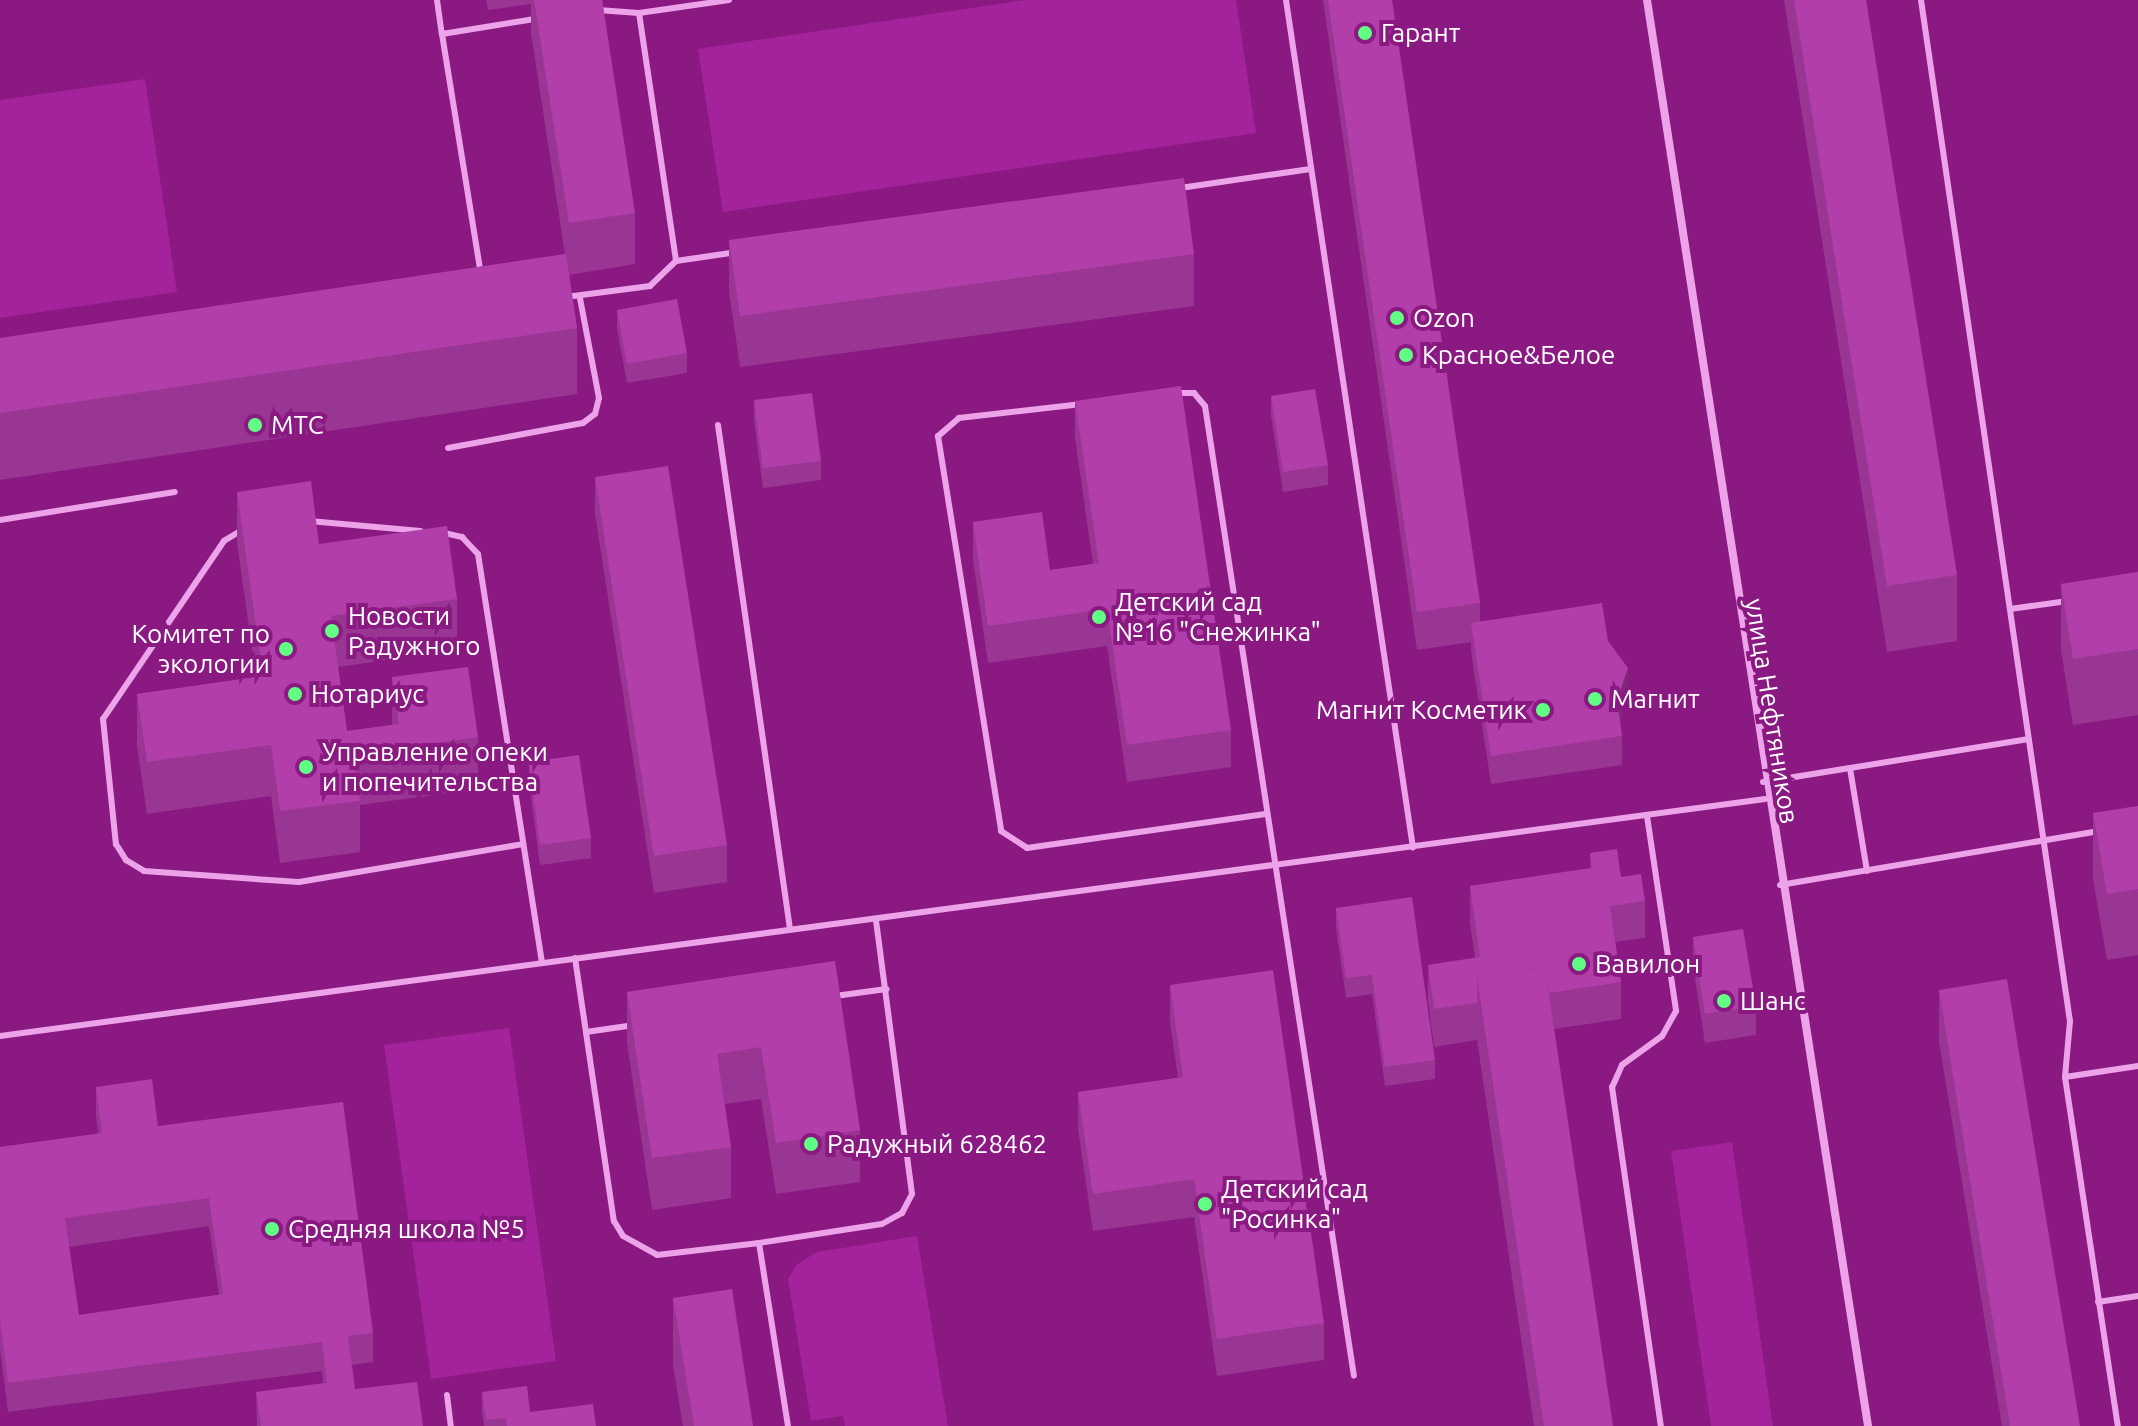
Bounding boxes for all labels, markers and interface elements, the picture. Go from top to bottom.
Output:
place label: Гарант [1381,17,1460,49]
marker: Гарант [1356,24,1374,42]
place label: Ozon [1413,302,1475,334]
marker: Ozon [1388,309,1406,327]
place label: Красное&Белое [1422,339,1615,371]
marker: Красное&Белое [1397,346,1415,364]
place label: МТС [271,409,324,441]
marker: МТС [246,416,264,434]
place label: Детский сад №16 "Снежинка" [1115,586,1321,648]
street label: улица Нефтяников [1739,596,1805,826]
place label: Новости Радужного [348,600,480,662]
marker: Детский сад №16 "Снежинка" [1090,608,1108,626]
place label: Комитет по экологии [131,618,270,680]
marker: Новости Радужного [323,622,341,640]
marker: Комитет по экологии [277,640,295,658]
place label: Нотариус [311,678,424,710]
place label: Магнит [1611,683,1700,715]
marker: Нотариус [286,685,304,703]
marker: Магнит [1586,690,1604,708]
place label: Магнит Косметик [1316,694,1527,726]
marker: Магнит Косметик [1534,701,1552,719]
place label: Управление опеки и попечительства [322,736,548,798]
marker: Управление опеки и попечительства [297,758,315,776]
place label: Вавилон [1595,948,1700,980]
marker: Вавилон [1570,955,1588,973]
place label: Шанс [1740,985,1806,1017]
marker: Шанс [1715,992,1733,1010]
place label: Радужный 628462 [827,1128,1047,1160]
marker: Радужный 628462 [802,1135,820,1153]
place label: Детский сад "Росинка" [1221,1173,1368,1234]
marker: Детский сад "Росинка" [1196,1195,1214,1213]
place label: Средняя школа №5 [288,1213,525,1245]
marker: Средняя школа №5 [263,1220,281,1238]

